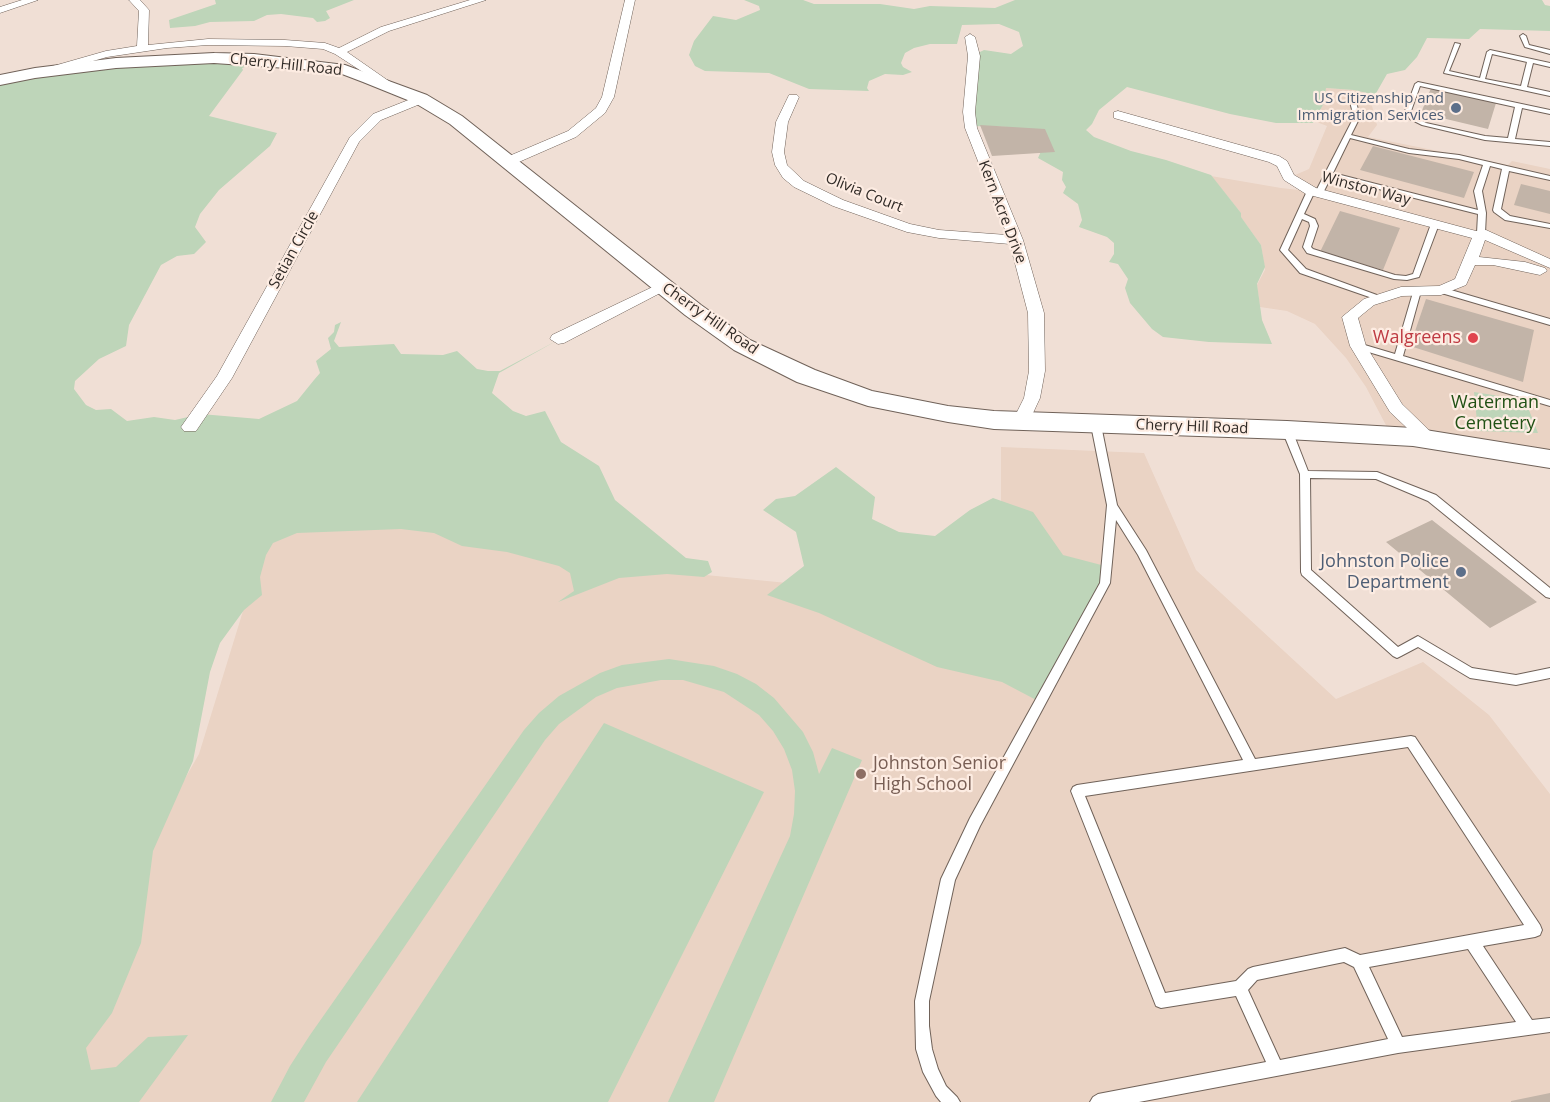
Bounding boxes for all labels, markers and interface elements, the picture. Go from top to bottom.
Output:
street label: Cherry Hill Road [229,50,343,80]
place label: US Citizenship and Immigration Services [1298,90,1444,125]
marker: US Citizenship and Immigration Services [1449,101,1463,115]
street label: Kern Acre Drive [974,158,1030,266]
street label: Olivia Court [823,169,905,217]
street label: Winston Way [1320,169,1412,209]
street label: Setian Circle [265,208,323,292]
street label: Cherry Hill Road [659,279,761,359]
place label: Walgreens [1373,327,1461,349]
marker: Walgreens [1466,331,1480,345]
park label: Waterman Cemetery [1451,392,1539,434]
street label: Cherry Hill Road [1135,416,1249,438]
place label: Johnston Police Department [1320,551,1449,594]
marker: Johnston Police Department [1454,565,1468,579]
place label: Johnston Senior High School [873,753,1006,795]
marker: Johnston Senior High School [854,767,868,781]

